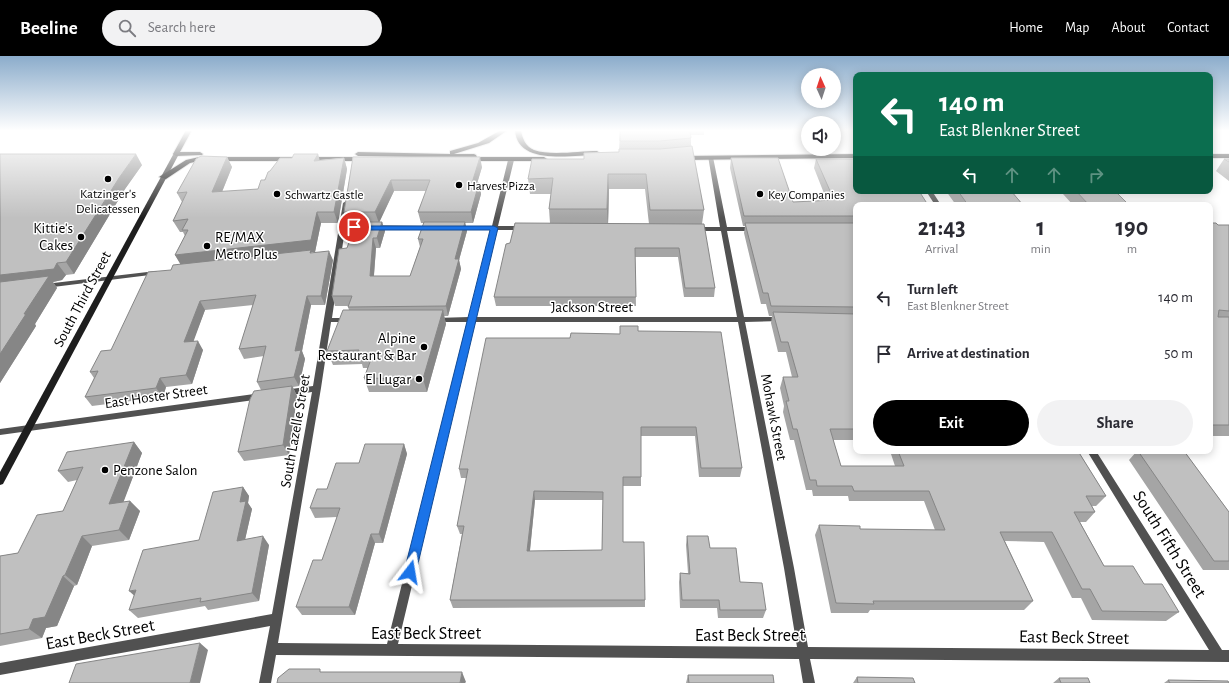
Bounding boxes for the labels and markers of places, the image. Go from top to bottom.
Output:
marker: Katzinger's Delicatessen [103,174,113,184]
marker: Harvest Pizza [454,180,464,190]
place label: Harvest Pizza [467,180,535,193]
place label: Katzinger's Delicatessen [76,188,140,216]
marker: Schwartz Castle [272,189,282,199]
place label: Schwartz Castle [285,189,364,202]
marker: Key Companies [755,189,765,199]
place label: Key Companies [768,189,845,202]
pin [337,210,371,244]
place label: Kittie's Cakes [33,221,73,253]
place label: RE/MAX Metro Plus [215,230,278,262]
marker: Kittie's Cakes [76,232,86,242]
marker: RE/MAX Metro Plus [202,241,212,251]
place label: Alpine Restaurant & Bar [317,331,416,363]
marker: Alpine Restaurant & Bar [419,342,429,352]
place label: El Lugar [365,372,411,387]
marker: El Lugar [414,374,424,384]
place label: Penzone Salon [113,463,198,478]
marker: Penzone Salon [100,465,110,475]

